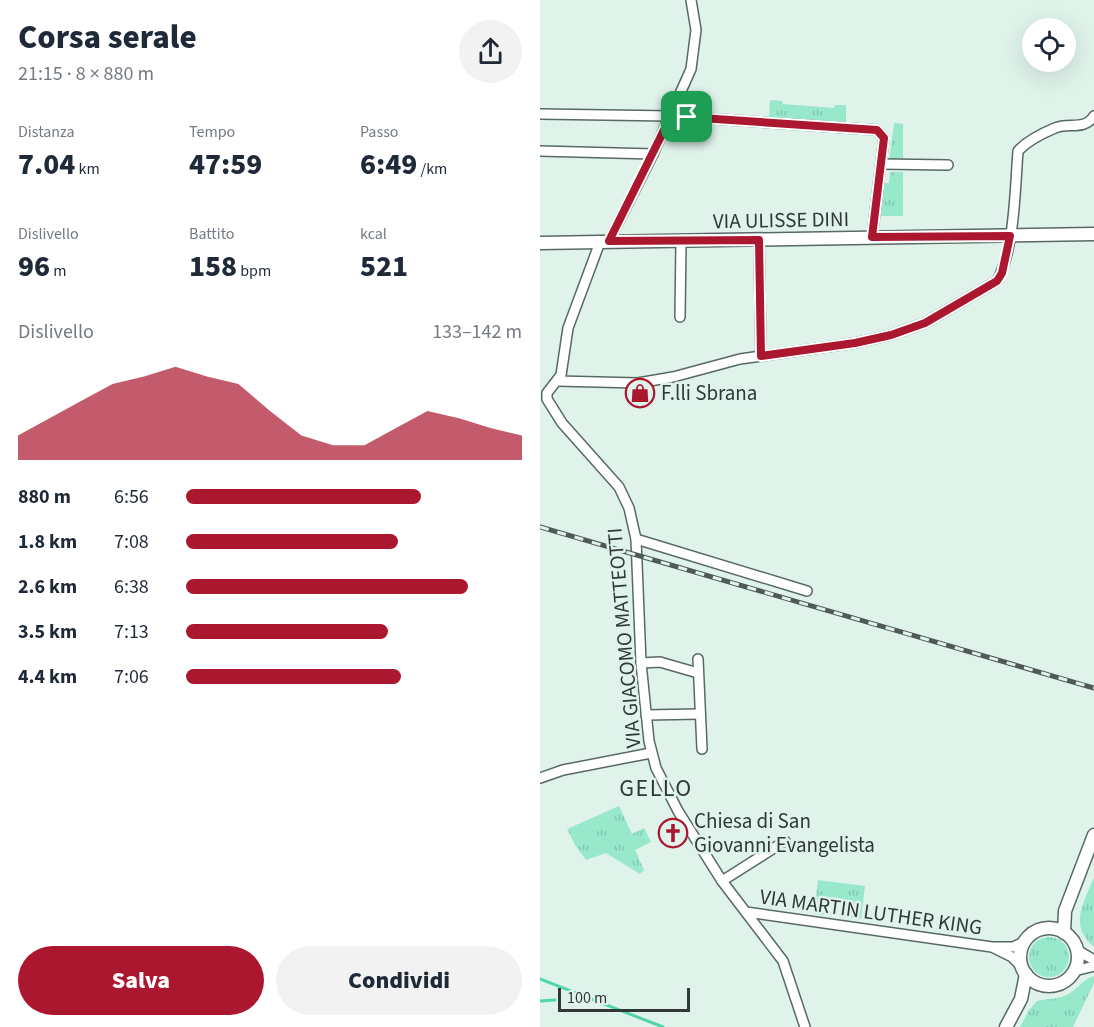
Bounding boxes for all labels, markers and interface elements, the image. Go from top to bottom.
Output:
text: Corsa serale [18,14,197,61]
map controls [1022,18,1076,72]
button: locate [1022,18,1076,72]
button: share [459,20,522,83]
text: 21:15 · 8 × 880 m [18,60,154,88]
pin [661,91,712,142]
icon: arrive [670,100,703,133]
text: Distanza [18,121,75,143]
text: Tempo [189,121,235,143]
text: Passo [360,121,399,143]
text: 7.04 [18,143,75,186]
text: 47:59 [189,143,262,186]
text: 6:49 [360,143,417,186]
text: km [75,158,100,180]
text: /km [417,158,447,180]
street label: VIA ULISSE DINI [713,204,849,236]
text: Dislivello [18,223,79,245]
text: Battito [189,223,235,245]
text: kcal [360,223,387,245]
text: 96 [18,245,50,288]
text: 158 [189,245,237,288]
text: 521 [360,245,408,288]
text: m [50,260,67,282]
text: bpm [237,260,271,282]
text: Dislivello [18,318,94,346]
text: 133–142 m [432,318,522,346]
shop icon: F.lli Sbrana [624,377,656,409]
place label: F.lli Sbrana [661,378,757,408]
text: 880 m [18,483,71,511]
text: 6:56 [114,483,149,511]
street label: VIA GIACOMO MATTEOTTI [599,527,649,749]
text: 1.8 km [18,528,77,556]
text: 7:08 [114,528,149,556]
text: 2.6 km [18,573,77,601]
text: 6:38 [114,573,149,601]
text: 3.5 km [18,618,77,646]
text: 7:13 [114,618,149,646]
text: 4.4 km [18,663,77,691]
text: 7:06 [114,663,149,691]
district label: GELLO [619,771,693,806]
place label: Chiesa di San Giovanni Evangelista [694,806,875,860]
church icon: Chiesa di San Giovanni Evangelista [657,817,689,849]
street label: VIA MARTIN LUTHER KING [758,882,984,942]
button: Salva [18,946,264,1015]
button: Condividi [276,946,522,1015]
scale bar [558,985,690,1012]
text: 100 m [567,987,607,1009]

